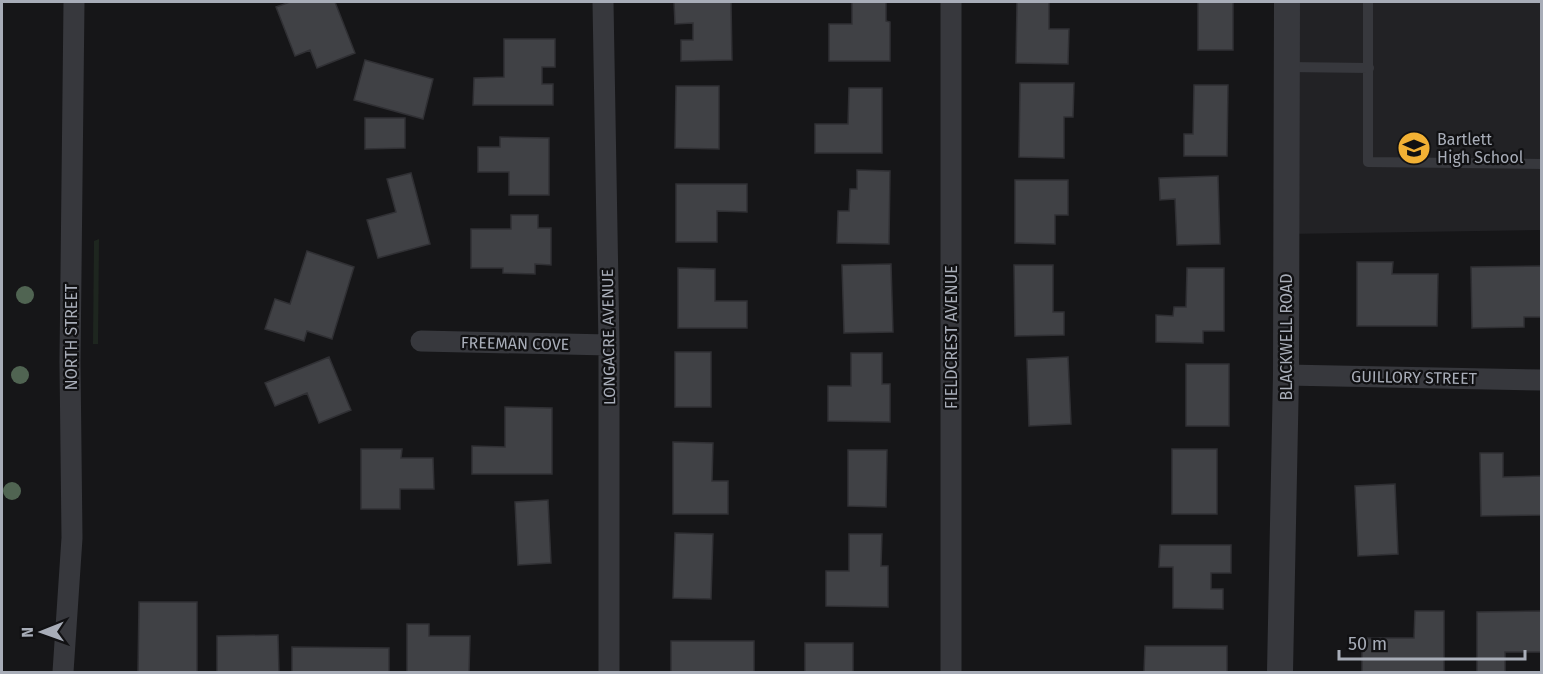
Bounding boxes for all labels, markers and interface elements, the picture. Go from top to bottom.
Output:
school or university icon: Bartlett High School [1396,130,1432,166]
place label: Bartlett High School [1437,130,1524,167]
street label: FIELDCREST AVENUE [942,265,961,409]
street label: LONGACRE AVENUE [598,269,619,405]
street label: BLACKWELL ROAD [1277,274,1296,400]
street label: NORTH STREET [62,283,81,390]
street label: FREEMAN COVE [461,333,569,354]
street label: GUILLORY STREET [1351,367,1478,388]
north arrow [12,602,72,662]
scale bar [1339,623,1525,661]
text: N [18,627,37,638]
text: 50 m [1348,633,1387,655]

